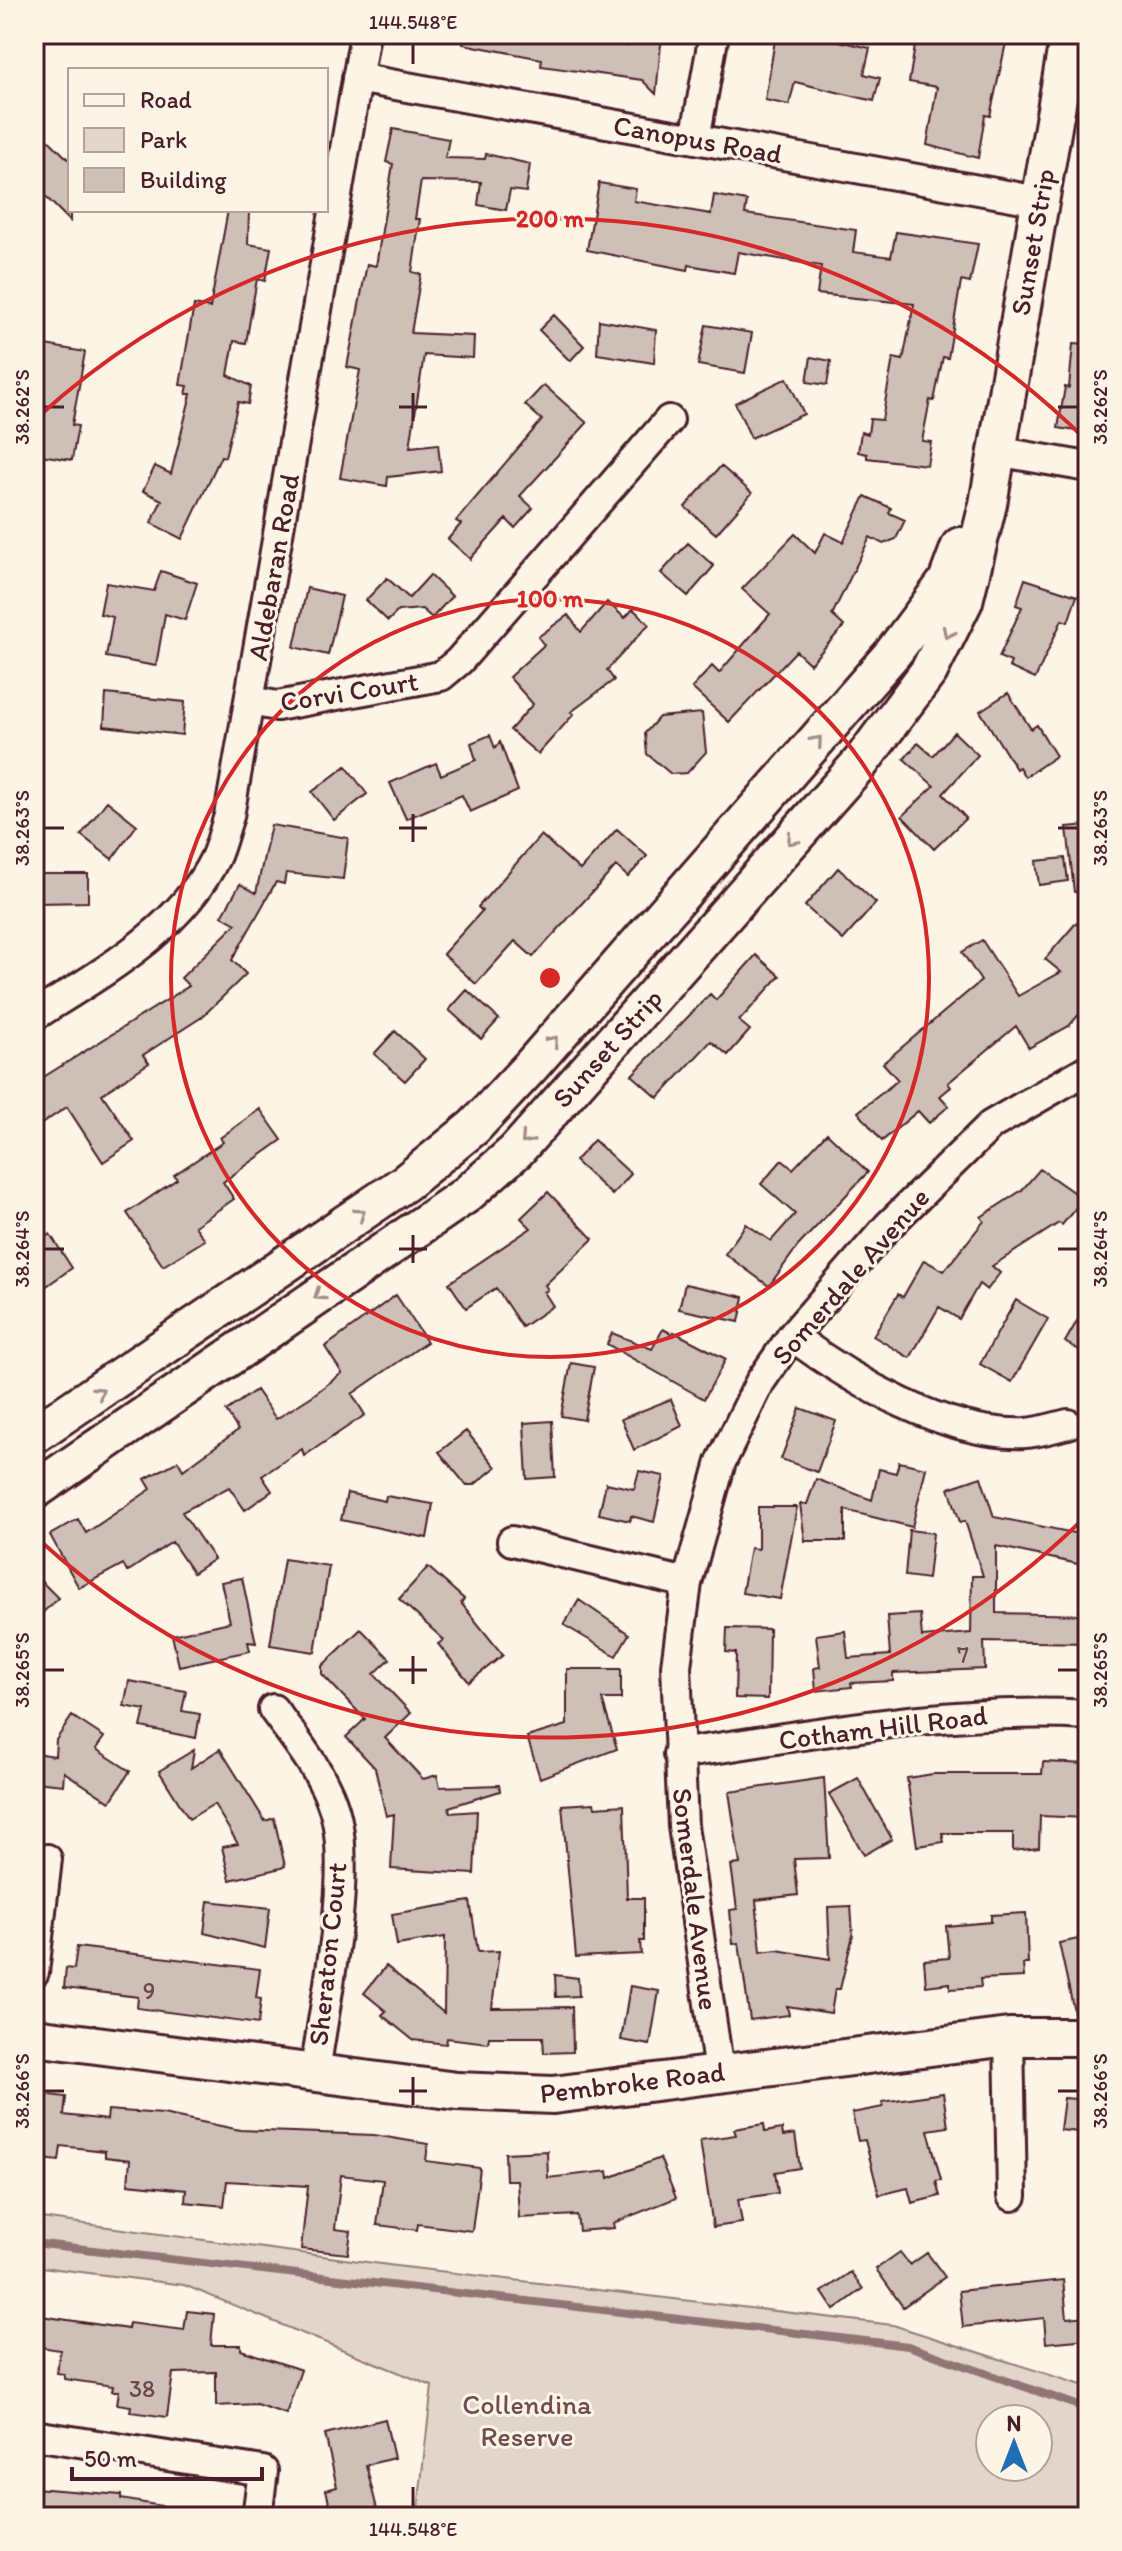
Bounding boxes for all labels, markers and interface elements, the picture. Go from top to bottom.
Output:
text: 144.548°E [369,10,457,34]
legend [68,68,328,212]
text: Road [140,85,192,114]
street label: Canopus Road [611,107,786,171]
text: Park [140,125,187,154]
text: Building [140,165,227,194]
street label: Sunset Strip [1002,166,1062,318]
text: 200 m [516,204,585,233]
text: 38.262°S [10,369,34,445]
text: 38.262°S [1088,369,1112,445]
street label: Aldebaran Road [240,471,306,663]
text: 100 m [517,584,584,613]
one-way arrow [942,625,958,640]
street label: Corvi Court [278,663,420,719]
one-way arrow [807,735,821,750]
text: 38.263°S [10,790,34,866]
text: 38.263°S [1088,790,1112,866]
one-way arrow [787,831,801,846]
centre of rings [536,964,564,992]
street label: Sunset Strip [545,981,669,1115]
one-way arrow [543,1036,558,1051]
one-way arrow [522,1130,536,1145]
street label: Somerdale Avenue [764,1180,936,1372]
one-way arrow [351,1209,366,1224]
text: 38.264°S [10,1210,34,1288]
text: 38.264°S [1088,1210,1112,1288]
one-way arrow [314,1286,328,1301]
one-way arrow [90,1386,104,1401]
text: 38.265°S [10,1632,34,1708]
text: 38.265°S [1088,1632,1112,1708]
house number: 7 [957,1640,969,1669]
street label: Cotham Hill Road [777,1697,989,1757]
street label: Somerdale Avenue [665,1786,727,2012]
street label: Sheraton Court [300,1861,354,2047]
house number: 9 [143,1976,155,2005]
text: 38.266°S [10,2053,34,2129]
text: 38.266°S [1088,2053,1112,2129]
street label: Pembroke Road [538,2054,726,2110]
house number: 38 [129,2374,155,2403]
park label: Collendina Reserve [462,2387,592,2453]
north arrow [974,2403,1054,2483]
text: N [1007,2410,1021,2437]
scale bar [72,2431,262,2481]
text: 50 m [84,2444,137,2473]
text: 144.548°E [369,2517,457,2541]

